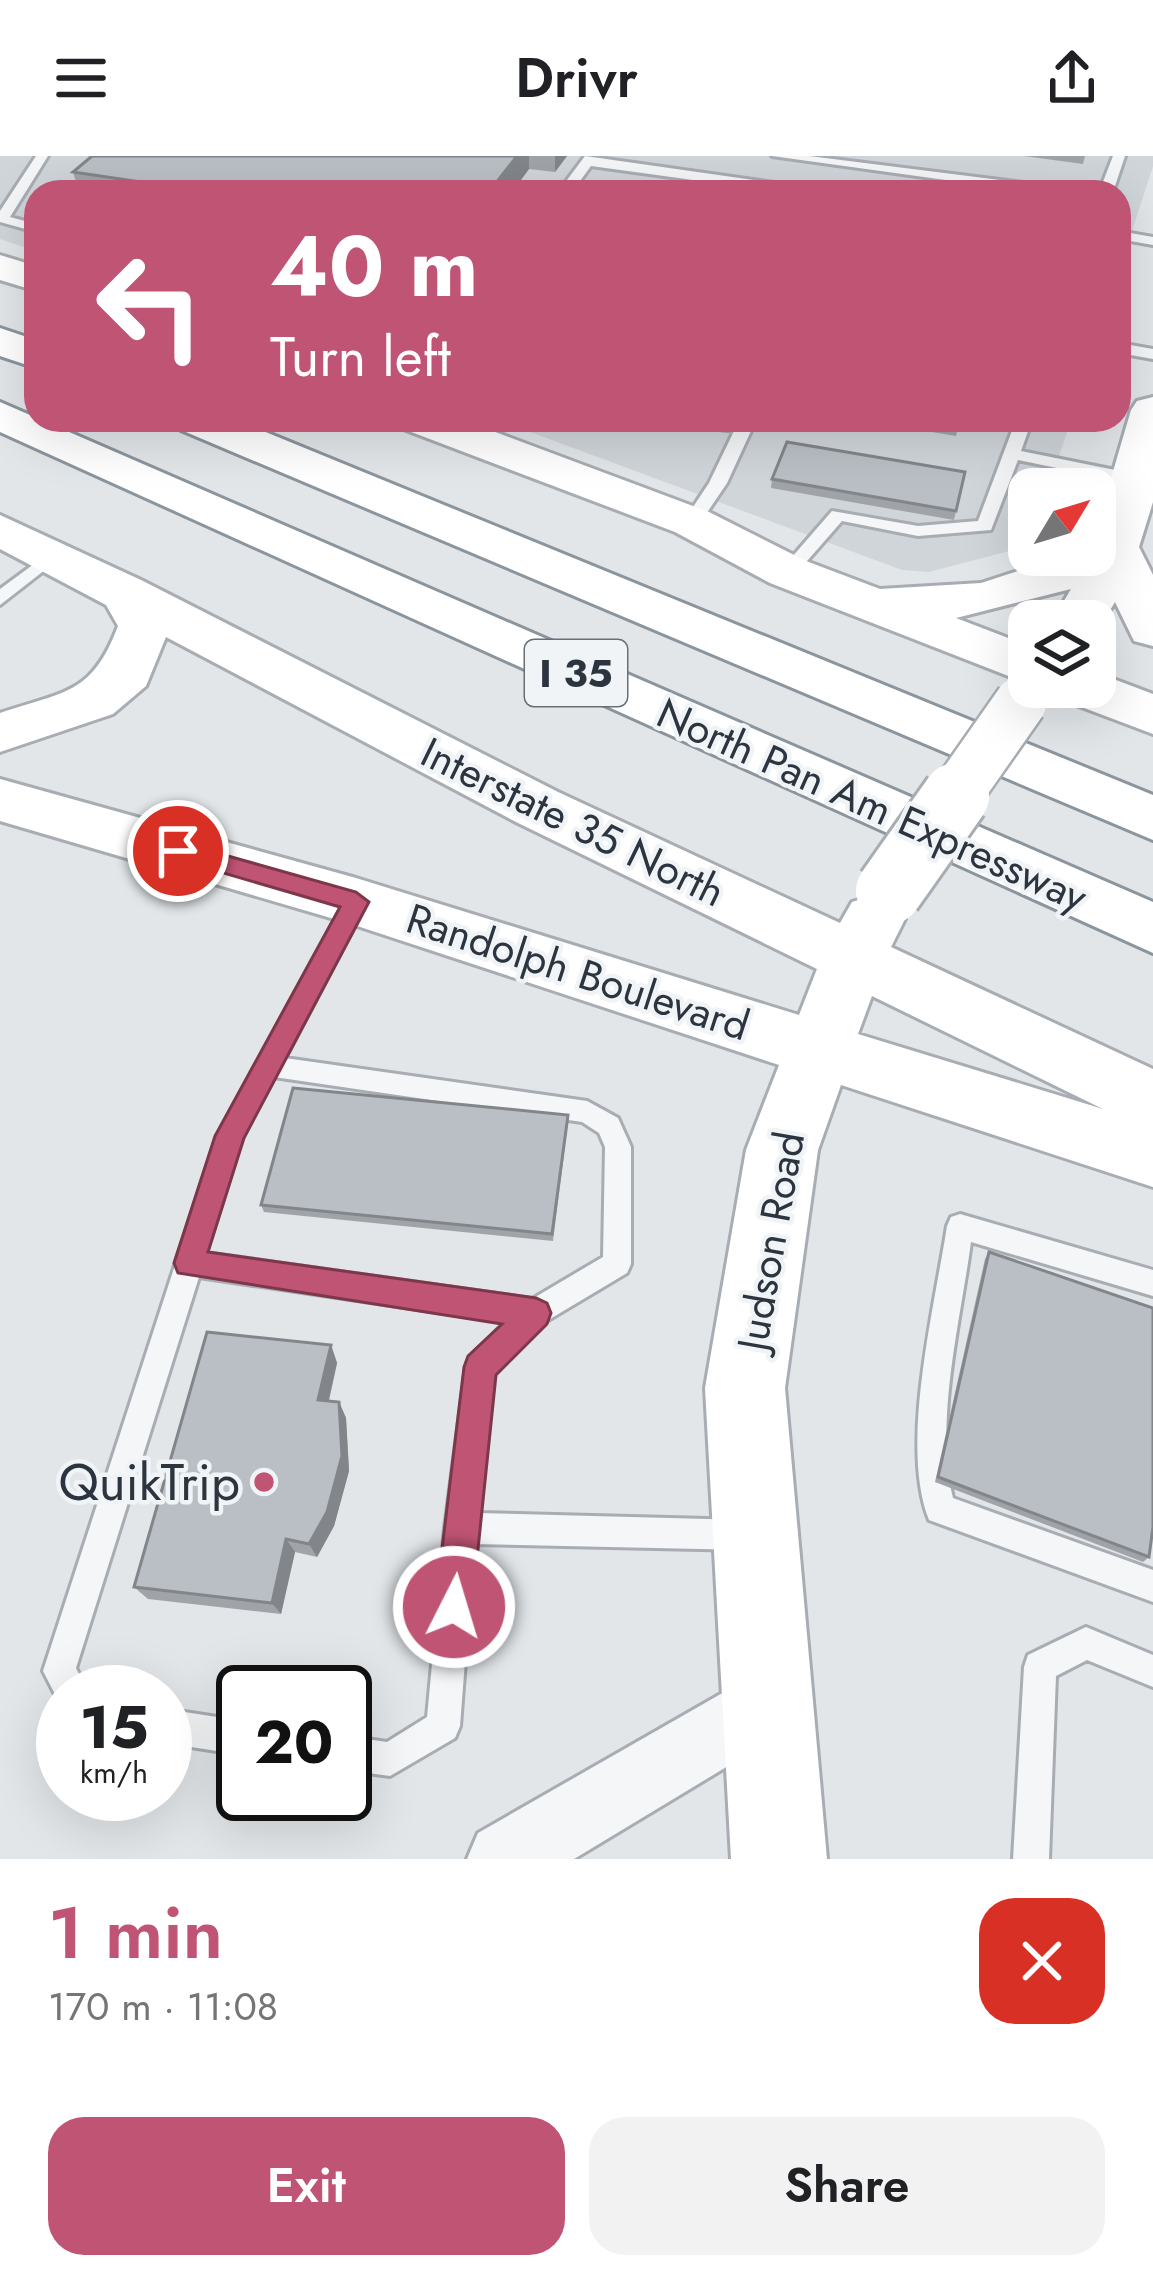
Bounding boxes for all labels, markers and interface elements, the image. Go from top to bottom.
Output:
text: Drivr [515,39,638,117]
icon: menu [48,45,114,111]
icon: share [1039,45,1105,111]
text: 40 m [270,206,478,328]
icon: left [72,228,228,384]
text: Turn left [270,318,451,396]
north arrow [1008,468,1116,576]
map controls [1008,468,1116,708]
button: layers [1008,600,1116,708]
road number: I 35 [525,640,627,706]
street label: North Pan Am Expressway [647,683,1097,928]
street label: Interstate 35 North [411,722,735,922]
pin [127,800,229,902]
icon: arrive [145,818,211,884]
street label: Randolph Boulevard [399,888,757,1056]
street label: Judson Road [721,1127,820,1360]
place label: QuikTrip [59,1445,240,1519]
marker: QuikTrip [251,1469,277,1495]
position arrow [391,1544,517,1670]
speed limit sign: 20 [216,1665,372,1821]
text: 15 [79,1684,149,1771]
text: km/h [80,1751,148,1794]
text: 1 min [48,1881,223,1985]
button: close [979,1898,1105,2024]
text: 170 m · 11:08 [48,1978,278,2035]
button: Exit [48,2117,565,2255]
button: Share [589,2117,1105,2255]

